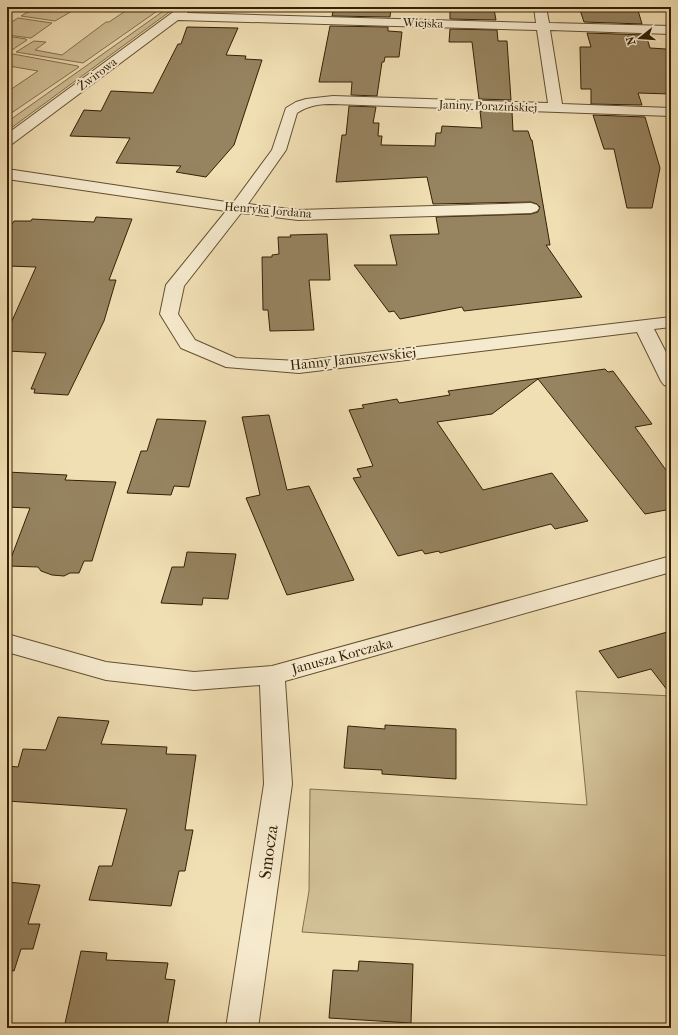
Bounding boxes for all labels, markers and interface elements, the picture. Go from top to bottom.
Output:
street label: Wiejska [402,15,444,31]
north arrow [620,18,660,58]
text: N [623,34,638,47]
street label: Żwirowa [74,54,120,93]
street label: Janiny Porazińskiej [438,97,537,115]
street label: Henryka Jordana [224,199,313,221]
street label: Hanny Januszewskiej [289,344,417,374]
street label: Janusza Korczaka [289,634,395,678]
street label: Smocza [254,824,282,880]

